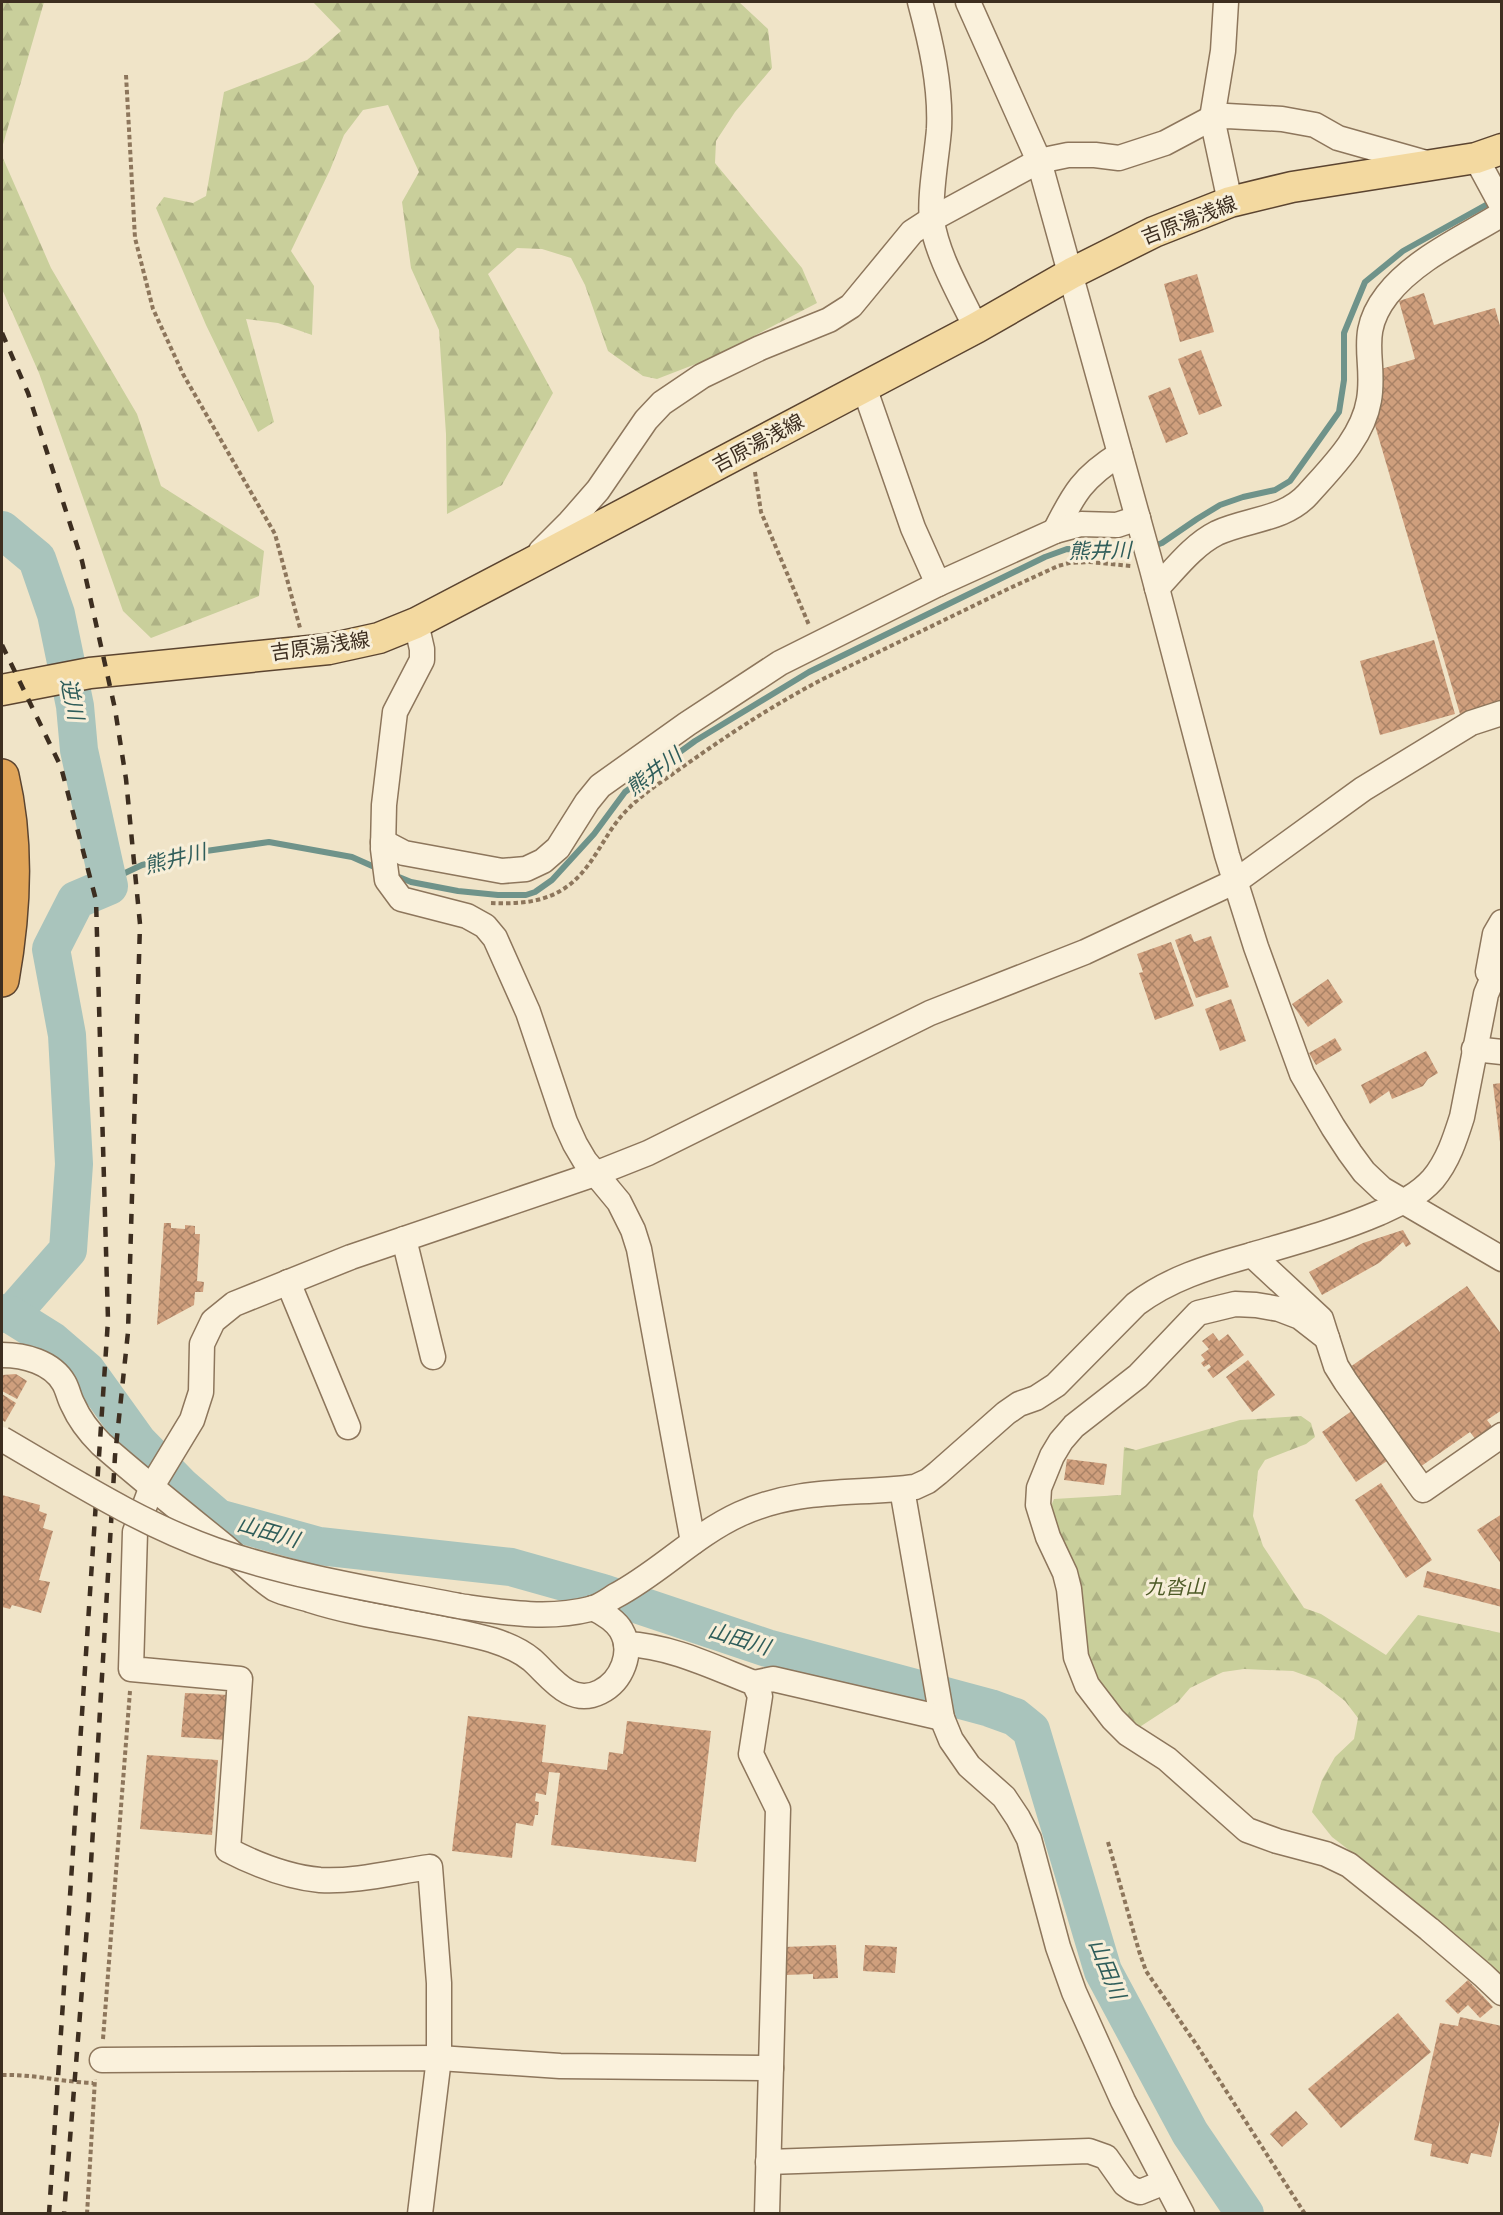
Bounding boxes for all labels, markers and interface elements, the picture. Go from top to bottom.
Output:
street label: 吉原湯浅線 [1137,187,1240,250]
street label: 吉原湯浅線 [706,405,808,478]
water label: 熊井川 [1068,533,1134,565]
street label: 吉原湯浅線 [268,623,371,666]
water label: 逆川 [55,675,93,724]
water label: 熊井川 [619,738,689,801]
water label: 熊井川 [140,834,211,879]
water label: 山田川 [234,1507,305,1554]
park label: 九沓山 [1145,1571,1206,1600]
water label: 山田川 [705,1614,776,1661]
water label: 山田川 [1083,1933,1135,2005]

